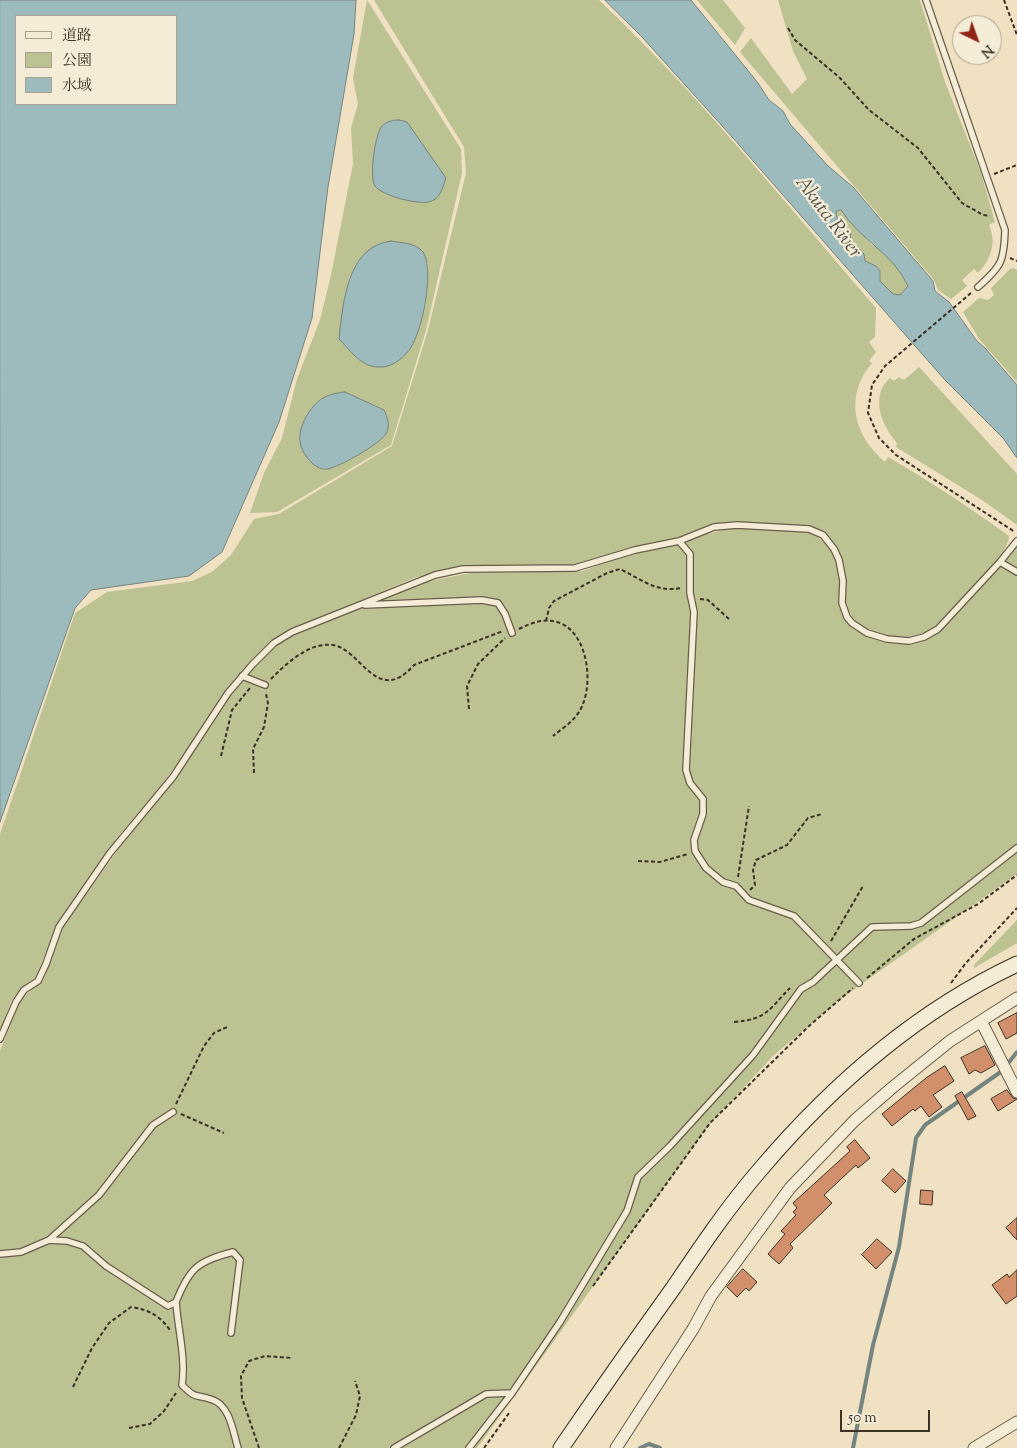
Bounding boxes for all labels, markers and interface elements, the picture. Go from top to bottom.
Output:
legend [15,15,178,105]
north arrow [952,15,1002,65]
text: 道路 [62,26,92,47]
text: N [976,39,997,62]
text: 公園 [62,51,92,72]
text: 水域 [62,76,92,97]
water label: Akuta River [788,172,866,264]
scale bar [842,1400,932,1432]
text: 50 m [848,1408,877,1429]

